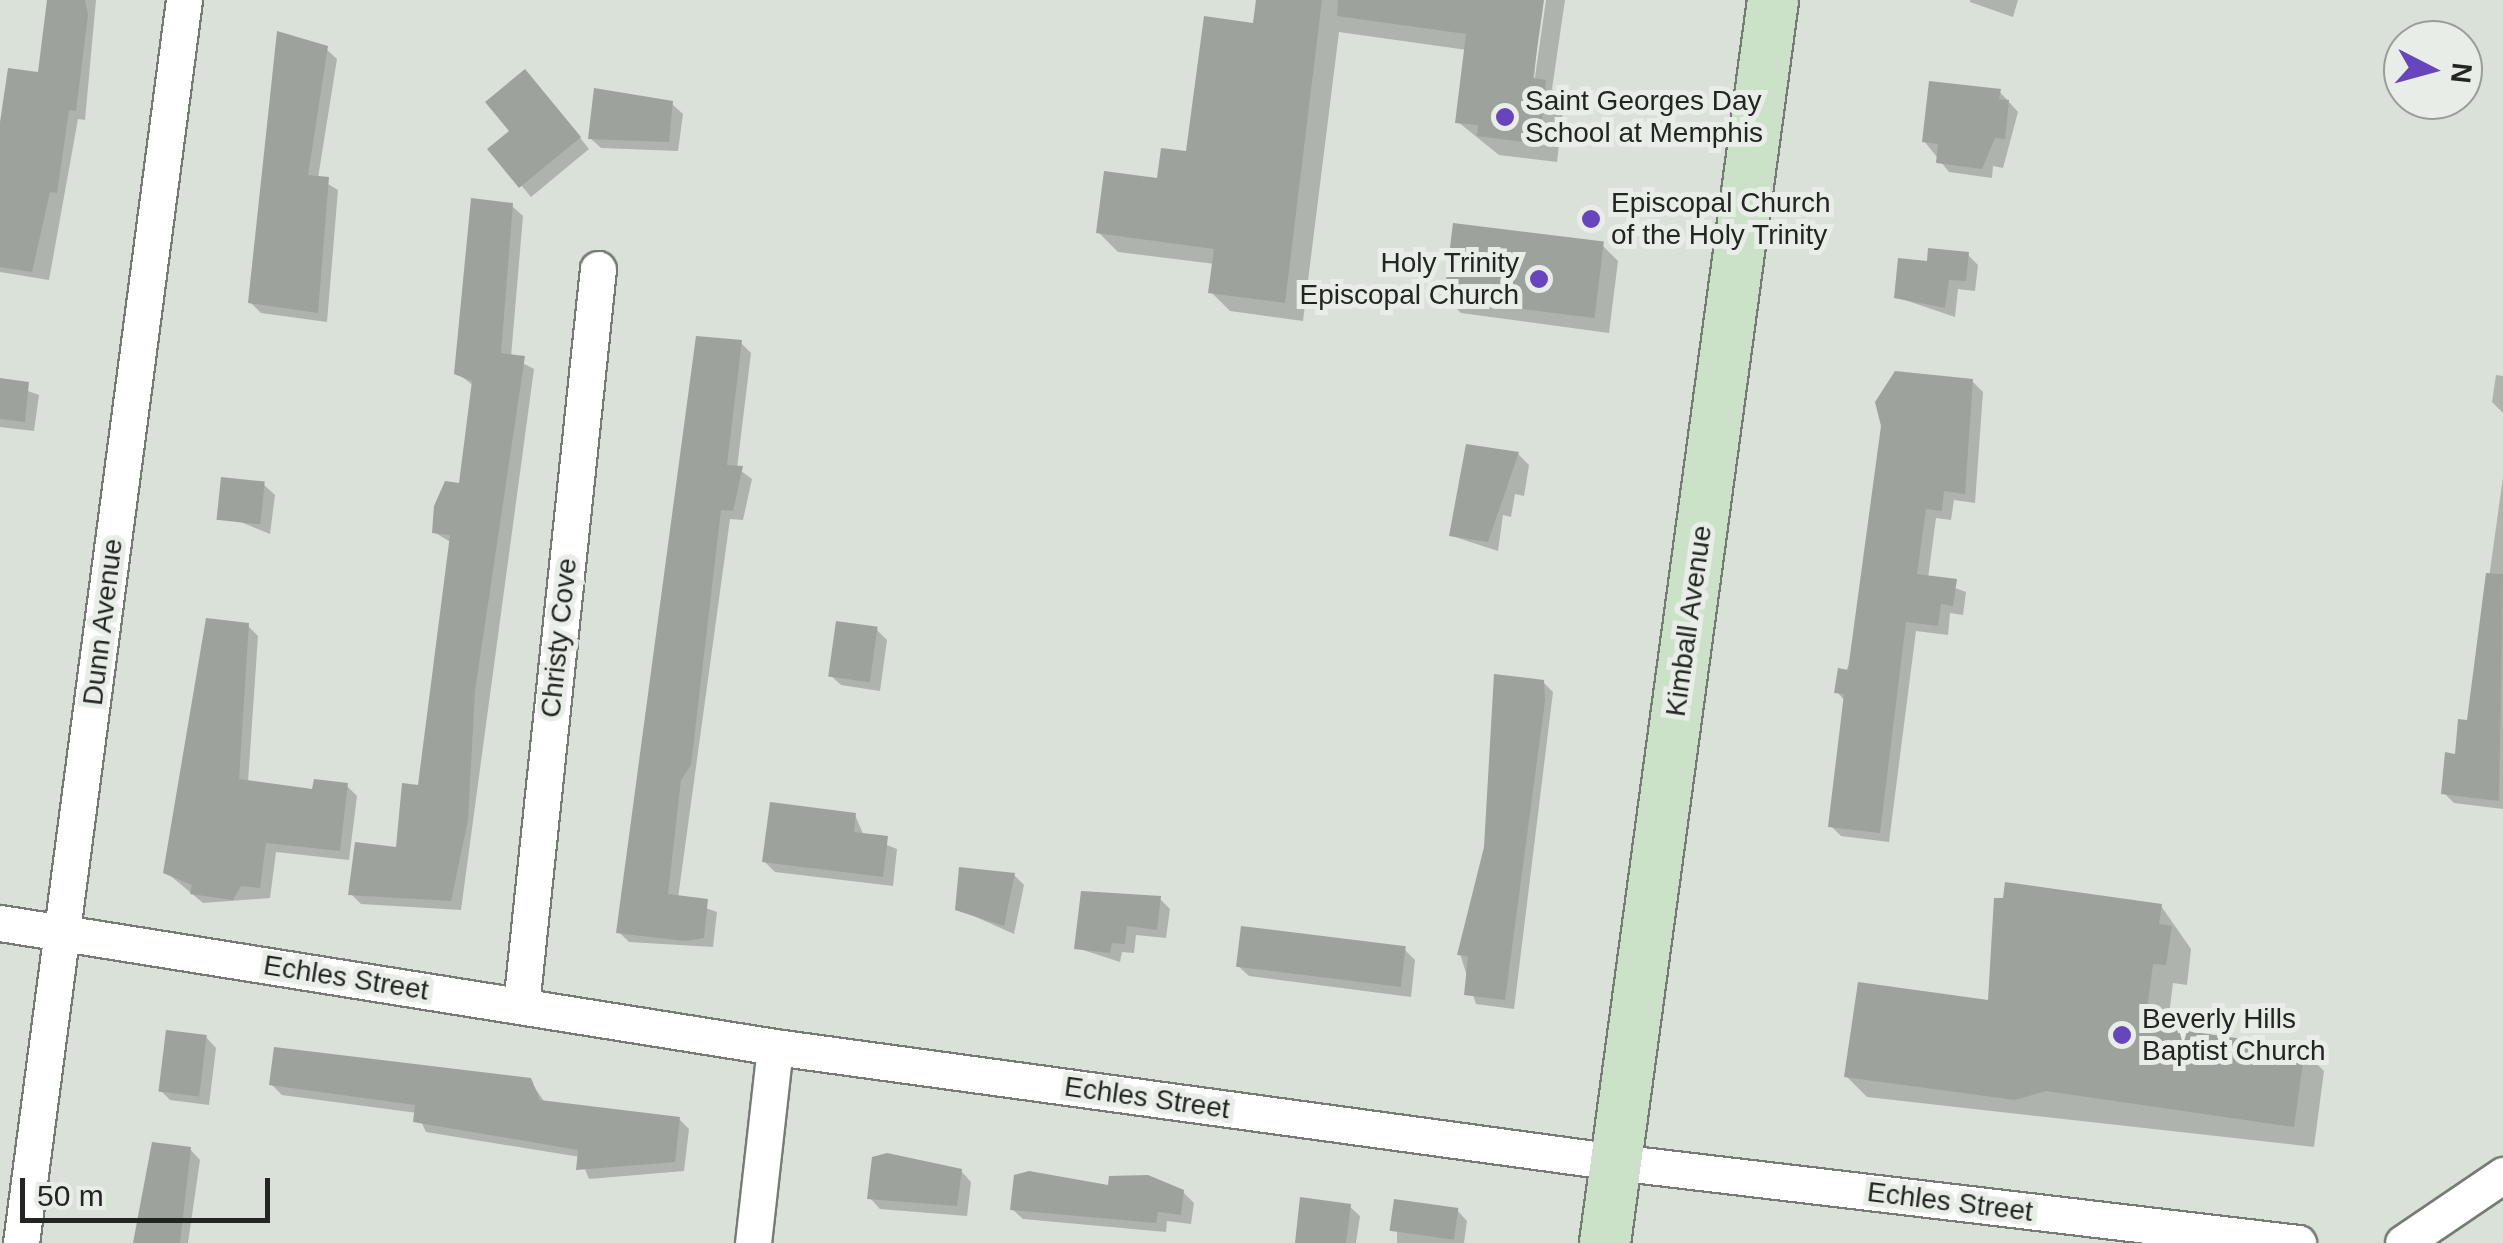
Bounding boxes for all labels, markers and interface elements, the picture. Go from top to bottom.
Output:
north arrow [2383,20,2483,120]
text: N [2445,61,2478,85]
place label: Saint Georges Day School at Memphis [1525,84,1763,150]
marker: Saint Georges Day School at Memphis [1494,106,1516,128]
place label: Episcopal Church of the Holy Trinity [1611,186,1830,252]
marker: Episcopal Church of the Holy Trinity [1580,208,1602,230]
place label: Holy Trinity Episcopal Church [1300,246,1519,312]
marker: Holy Trinity Episcopal Church [1528,268,1550,290]
street label: Kimball Avenue [1659,523,1719,719]
street label: Dunn Avenue [76,536,130,708]
street label: Christy Cove [534,557,584,719]
street label: Echles Street [261,948,431,1008]
place label: Beverly Hills Baptist Church [2142,1002,2326,1068]
marker: Beverly Hills Baptist Church [2111,1024,2133,1046]
street label: Echles Street [1062,1070,1232,1126]
scale bar [25,1158,275,1220]
street label: Echles Street [1865,1175,2035,1229]
text: 50 m [37,1179,104,1212]

